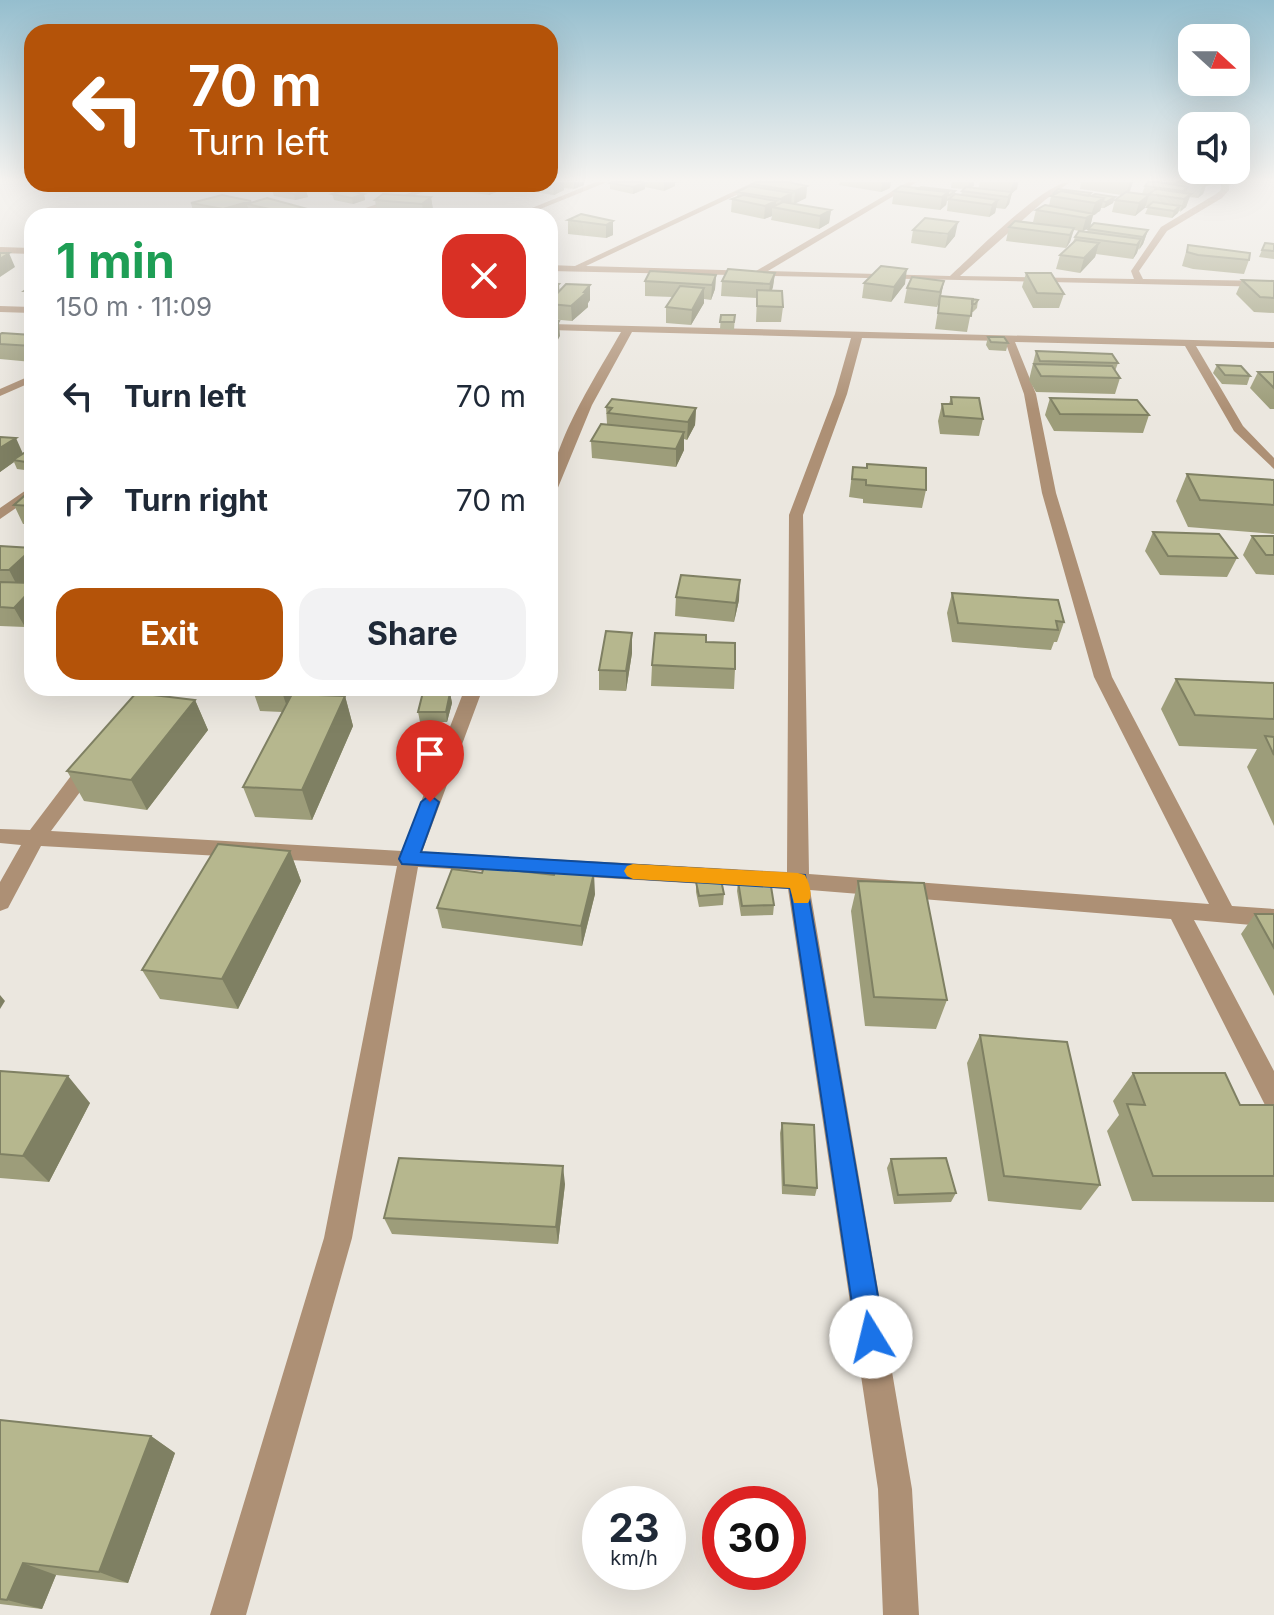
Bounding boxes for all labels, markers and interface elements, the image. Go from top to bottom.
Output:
north arrow [1178,24,1250,96]
map controls [1178,24,1250,184]
text: 70 m [188,52,322,120]
icon: left [56,56,160,160]
button: sound [1178,112,1250,184]
text: Turn left [188,120,329,164]
text: 1 min [56,231,175,290]
button: close [442,234,526,318]
text: 150 m · 11:09 [56,291,212,322]
icon: left [56,374,100,418]
text: Turn left [124,378,246,414]
text: 70 m [456,378,526,414]
icon: right [56,478,100,522]
text: Turn right [124,482,268,518]
text: 70 m [456,482,526,518]
button: Exit [56,588,283,680]
button: Share [299,588,526,680]
pin [396,720,464,802]
icon: arrive [408,732,452,776]
position arrow [829,1295,913,1379]
speed limit sign: 30 [702,1486,806,1590]
text: 23 [608,1503,660,1552]
text: km/h [610,1546,658,1570]

